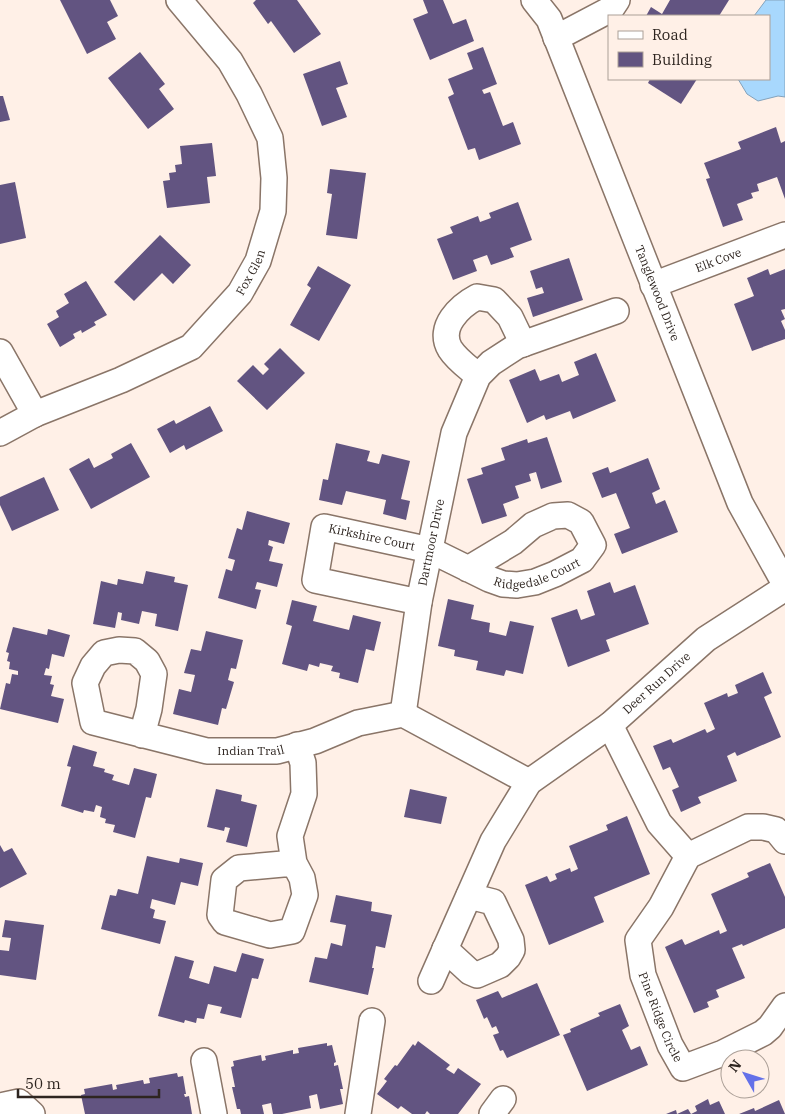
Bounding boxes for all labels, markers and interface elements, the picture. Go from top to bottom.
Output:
legend [608,15,770,80]
text: Road [652,25,688,44]
text: Building [652,50,712,69]
street label: Tanglewood Drive [632,243,683,343]
street label: Elk Cove [693,244,743,275]
street label: Fox Glen [232,247,268,298]
street label: Dartmoor Drive [415,498,447,587]
street label: Kirkshire Court [327,520,416,554]
street label: Ridgedale Court [492,554,582,592]
street label: Deer Run Drive [619,649,693,717]
street label: Indian Trail [217,741,286,758]
street label: Pine Ridge Circle [636,970,686,1065]
north arrow [720,1049,770,1099]
text: N [724,1056,745,1076]
scale bar [18,1066,159,1098]
text: 50 m [25,1074,61,1093]

